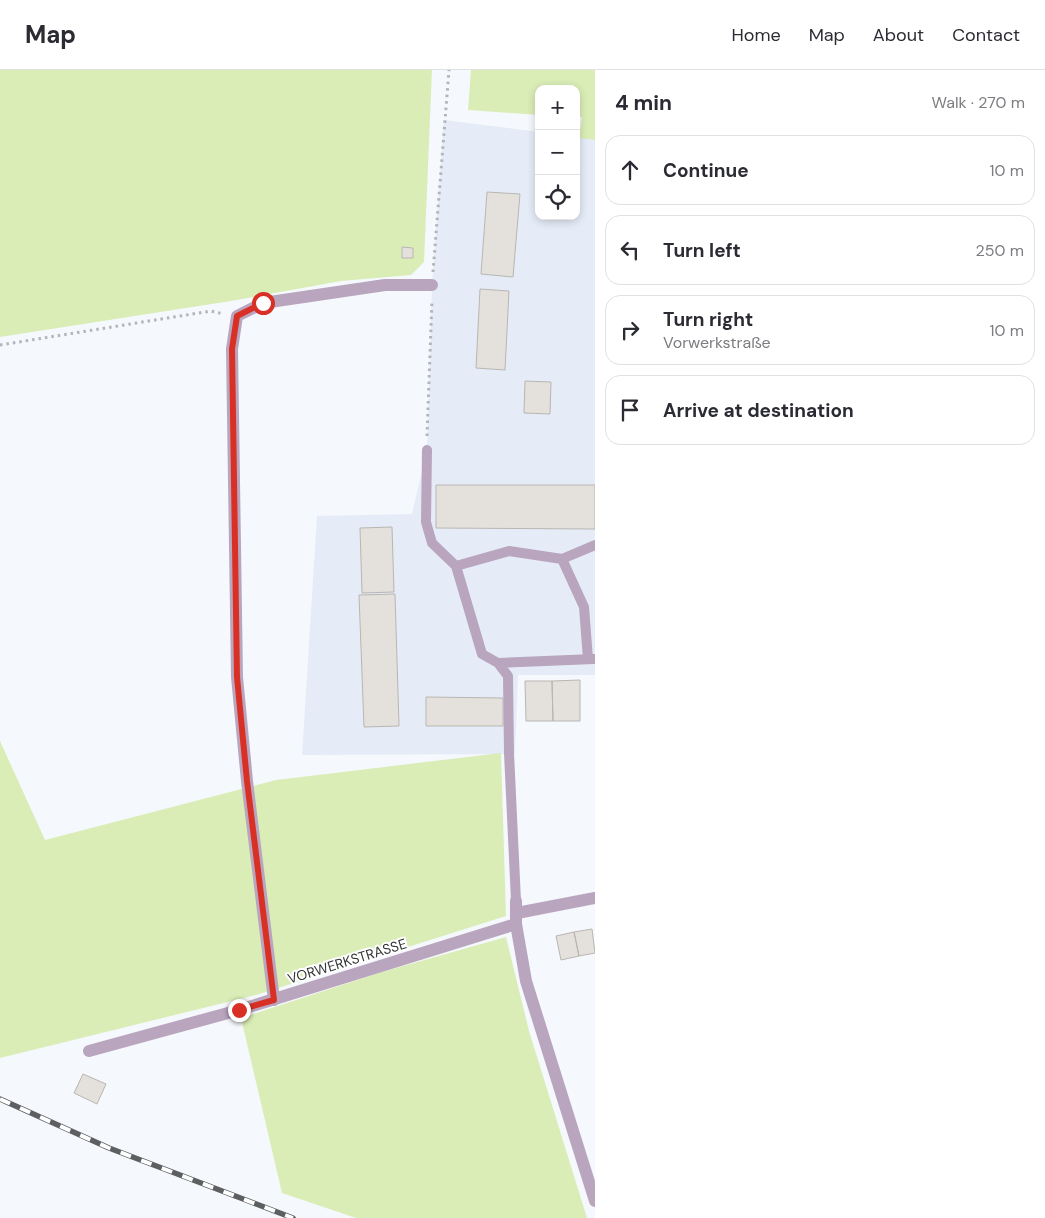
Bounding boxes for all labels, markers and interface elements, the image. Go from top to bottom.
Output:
text: Map [25,19,76,50]
text: Home [731,23,781,47]
text: Map [809,23,845,47]
text: About [873,23,924,47]
text: Contact [952,23,1020,47]
map controls [535,85,580,220]
button: + [535,85,580,130]
text: 4 min [615,89,672,117]
text: Walk · 270 m [932,92,1025,113]
button: − [535,130,580,175]
icon: ahead [616,156,644,184]
text: Continue [663,158,749,183]
text: 10 m [990,160,1024,181]
button: locate [535,175,580,220]
icon: left [616,236,644,264]
text: Turn left [663,238,741,263]
text: 250 m [976,240,1024,261]
route start [252,292,275,315]
text: Turn right [663,307,753,332]
icon: right [616,316,644,344]
text: 10 m [990,320,1024,341]
text: Vorwerkstraße [663,332,771,353]
icon: arrive [616,396,644,424]
text: Arrive at destination [663,398,854,423]
street label: VORWERKSTRASSE [285,934,409,988]
route end [228,999,251,1022]

